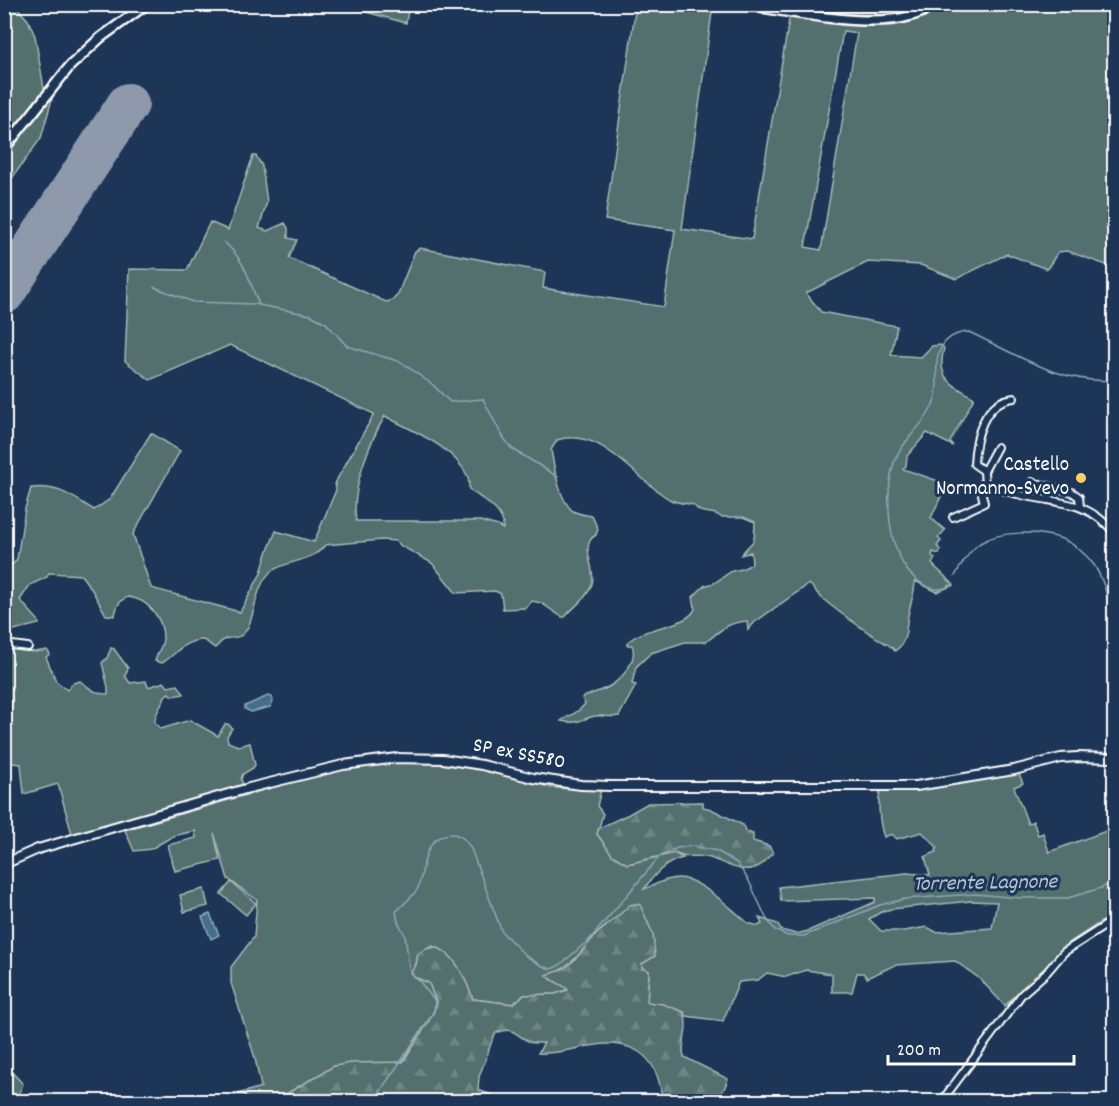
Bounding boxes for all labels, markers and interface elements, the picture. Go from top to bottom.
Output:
place label: Castello Normanno-Svevo [936,451,1069,505]
marker: Castello Normanno-Svevo [1074,471,1088,485]
street label: SP ex SS580 [470,731,568,779]
water label: Torrente Lagnone [913,867,1059,901]
scale bar [888,1028,1074,1066]
text: 200 m [897,1039,941,1064]

